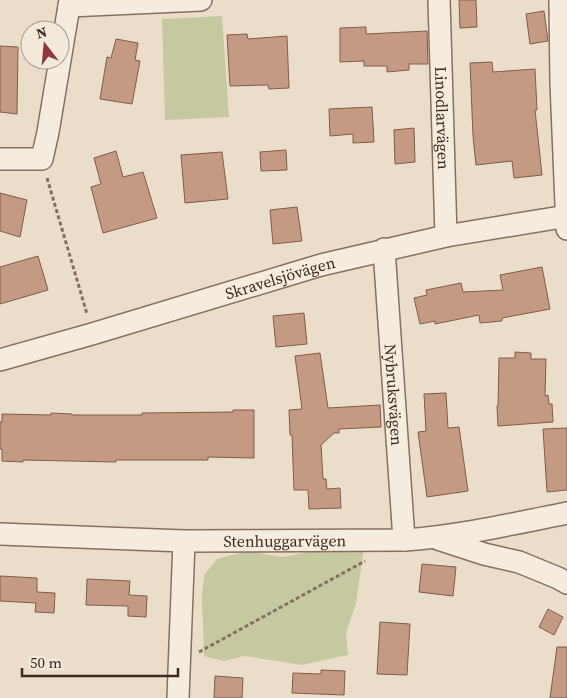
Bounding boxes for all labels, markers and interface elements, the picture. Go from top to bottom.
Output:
north arrow [20,20,70,70]
text: N [34,21,49,44]
street label: Linodlarvägen [430,66,455,170]
street label: Skravelsjövägen [222,251,338,304]
street label: Nybruksvägen [380,343,409,447]
street label: Stenhuggarvägen [223,529,347,552]
scale bar [22,646,179,678]
text: 50 m [30,652,62,673]

